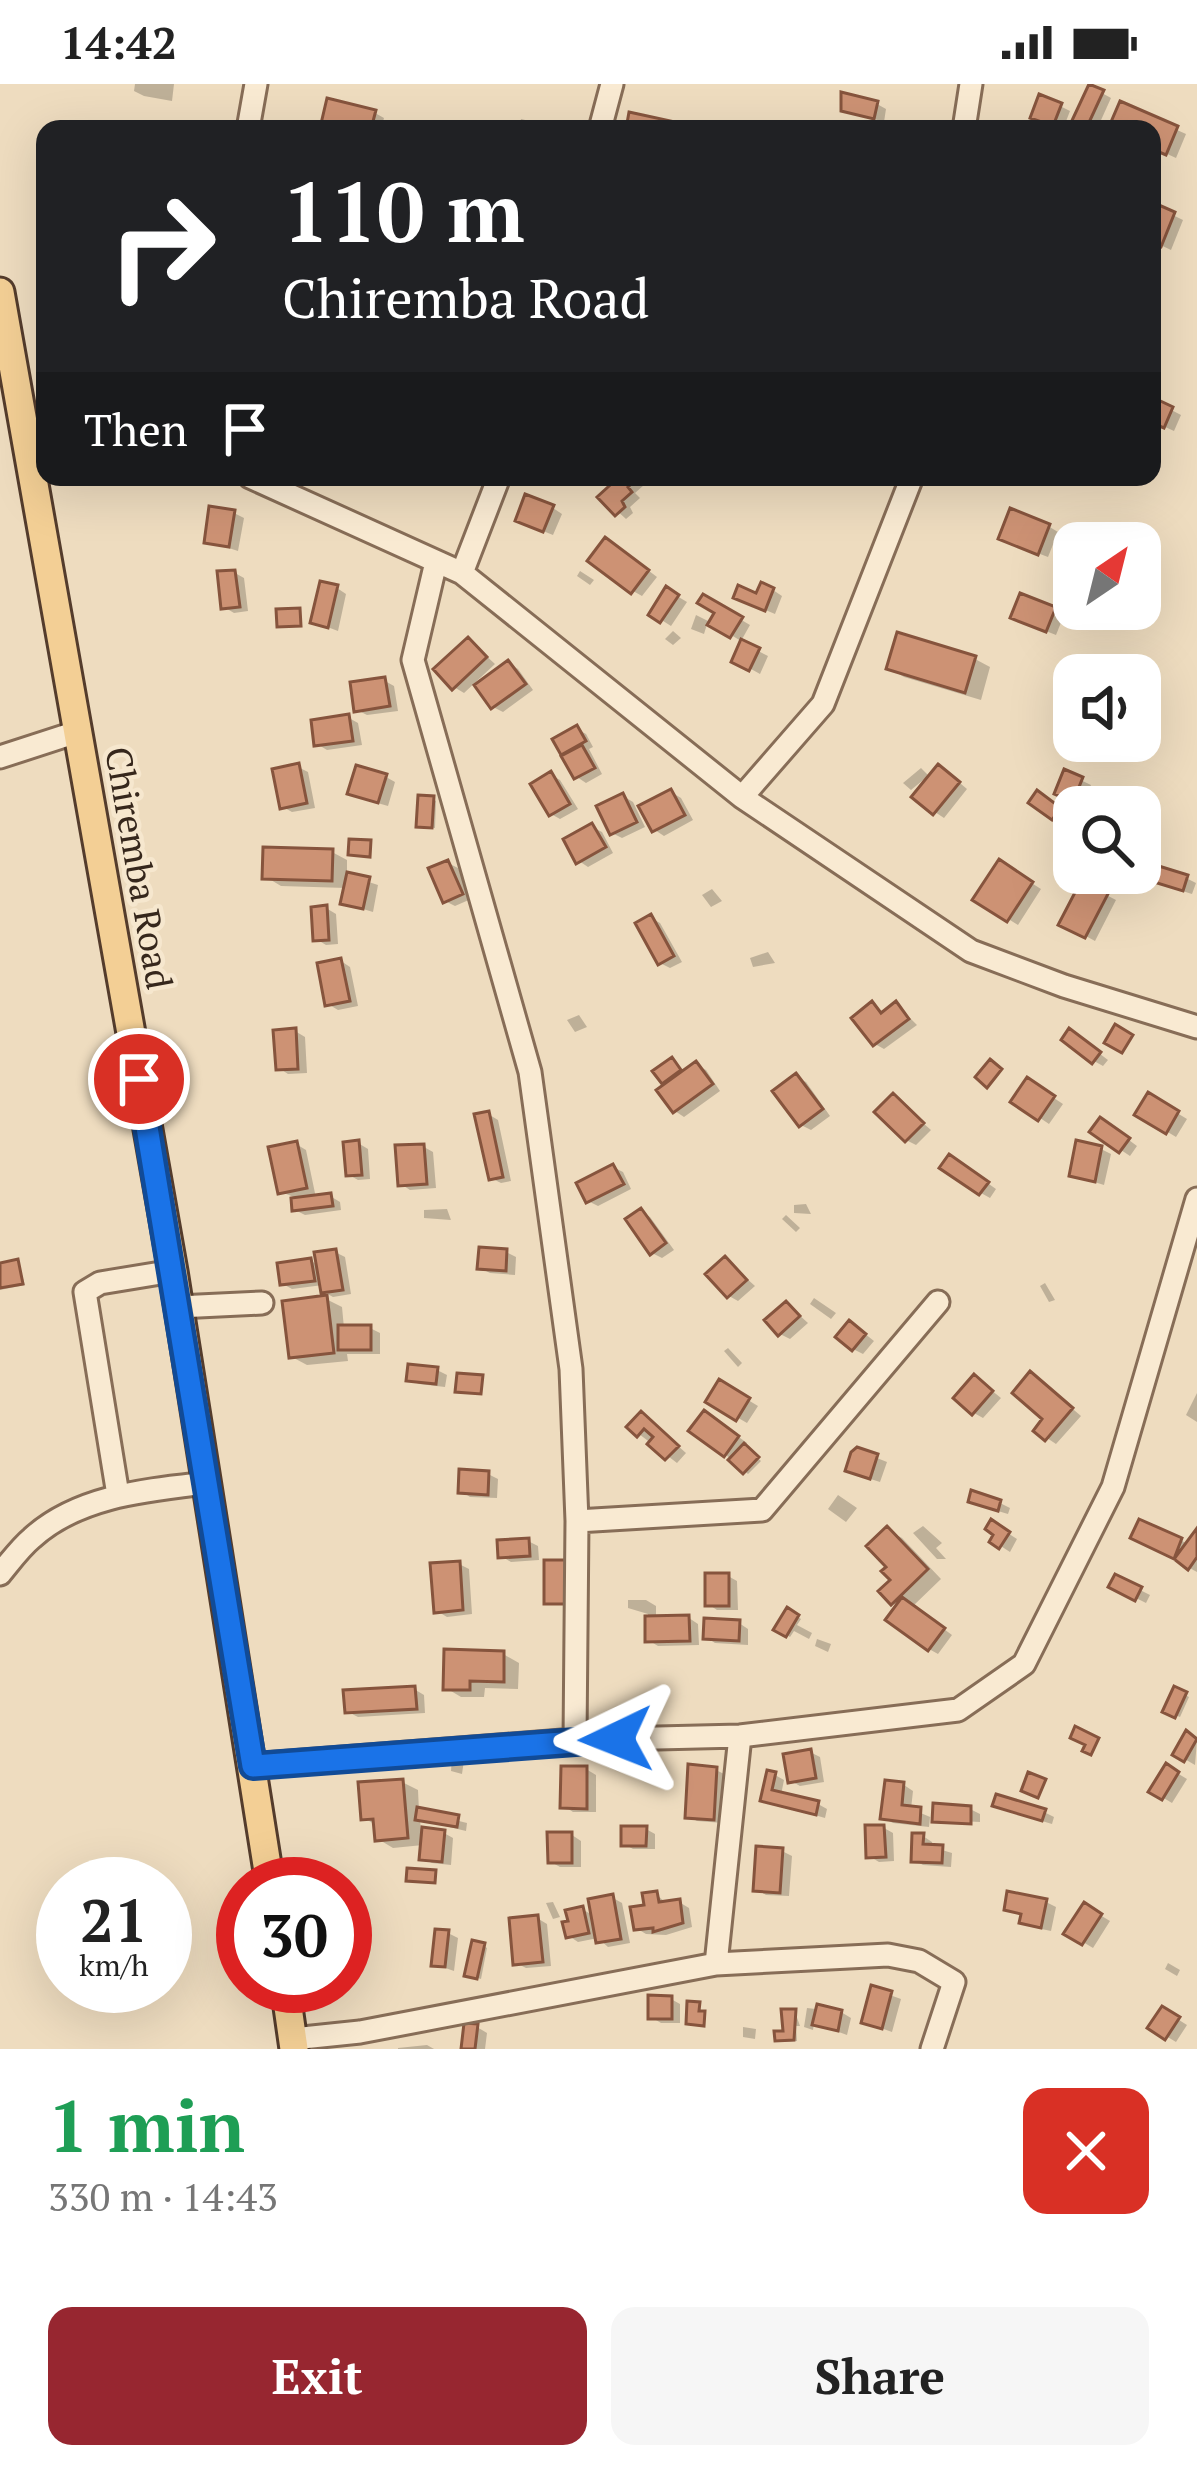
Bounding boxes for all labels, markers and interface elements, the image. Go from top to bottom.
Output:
text: 14:42 [60,12,177,72]
text: 110 m [282,155,525,266]
icon: right [84,168,240,324]
text: Chiremba Road [282,262,650,333]
icon: arrive [212,396,278,462]
text: Then [84,399,188,459]
north arrow [1053,522,1161,630]
map controls [1053,522,1161,894]
button: sound [1053,654,1161,762]
street label: Chiremba Road [95,743,184,993]
button: search [1053,786,1161,894]
pin [88,1028,190,1130]
icon: arrive [106,1046,172,1112]
position arrow [553,1676,679,1802]
speed limit sign: 30 [216,1857,372,2013]
text: 21 [80,1880,148,1959]
text: km/h [79,1945,149,1985]
text: 1 min [48,2077,245,2173]
button: close [1023,2088,1149,2214]
text: 330 m · 14:43 [48,2170,278,2222]
button: Exit [48,2307,587,2445]
button: Share [611,2307,1149,2445]

